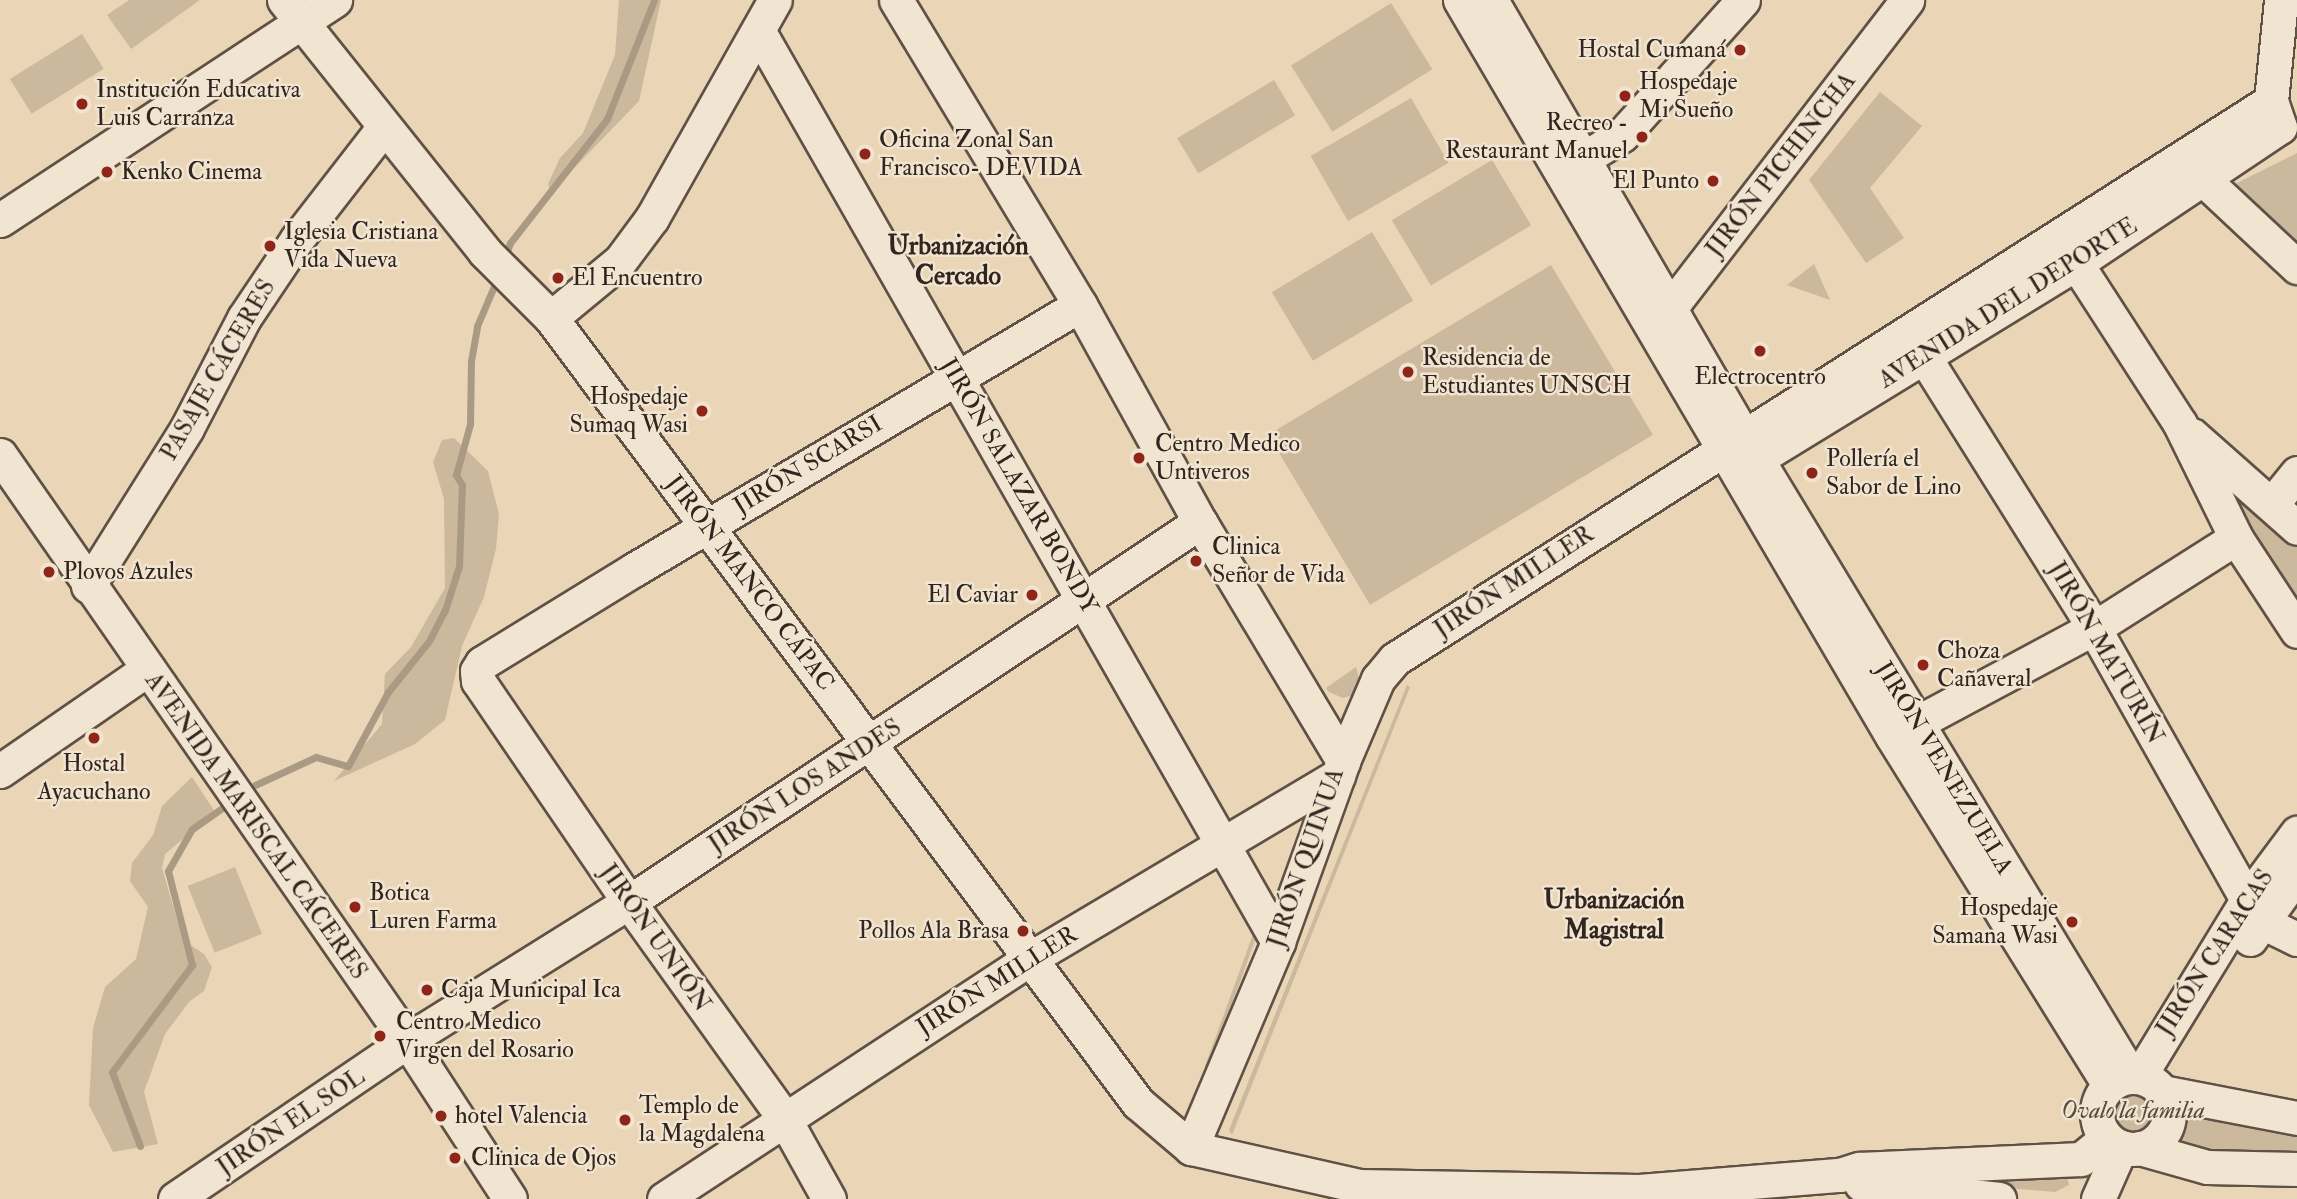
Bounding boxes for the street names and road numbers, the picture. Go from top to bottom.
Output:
street label: JIRÓN PICHINCHA [1700,67,1862,263]
street label: AVENIDA DEL DEPORTE [1873,211,2143,395]
street label: PASAJE CÁCERES [155,274,281,466]
street label: JIRÓN SALAZAR BONDY [934,353,1104,619]
street label: JIRÓN SCARSI [728,409,888,521]
street label: JIRÓN MANCO CÁPAC [660,470,840,696]
street label: JIRÓN MILLER [1429,520,1599,644]
street label: JIRÓN MATURÍN [2042,557,2170,749]
street label: JIRÓN VENEZUELA [1869,656,2019,880]
street label: AVENIDA MARISCAL CÁCERES [139,667,373,985]
street label: JIRÓN LOS ANDES [703,713,907,859]
street label: JIRÓN QUINUA [1262,764,1350,952]
street label: JIRÓN UNIÓN [593,859,717,1017]
street label: JIRÓN CARACAS [2150,864,2280,1042]
street label: JIRÓN MILLER [911,920,1083,1042]
street label: JIRÓN EL SOL [212,1062,370,1182]

